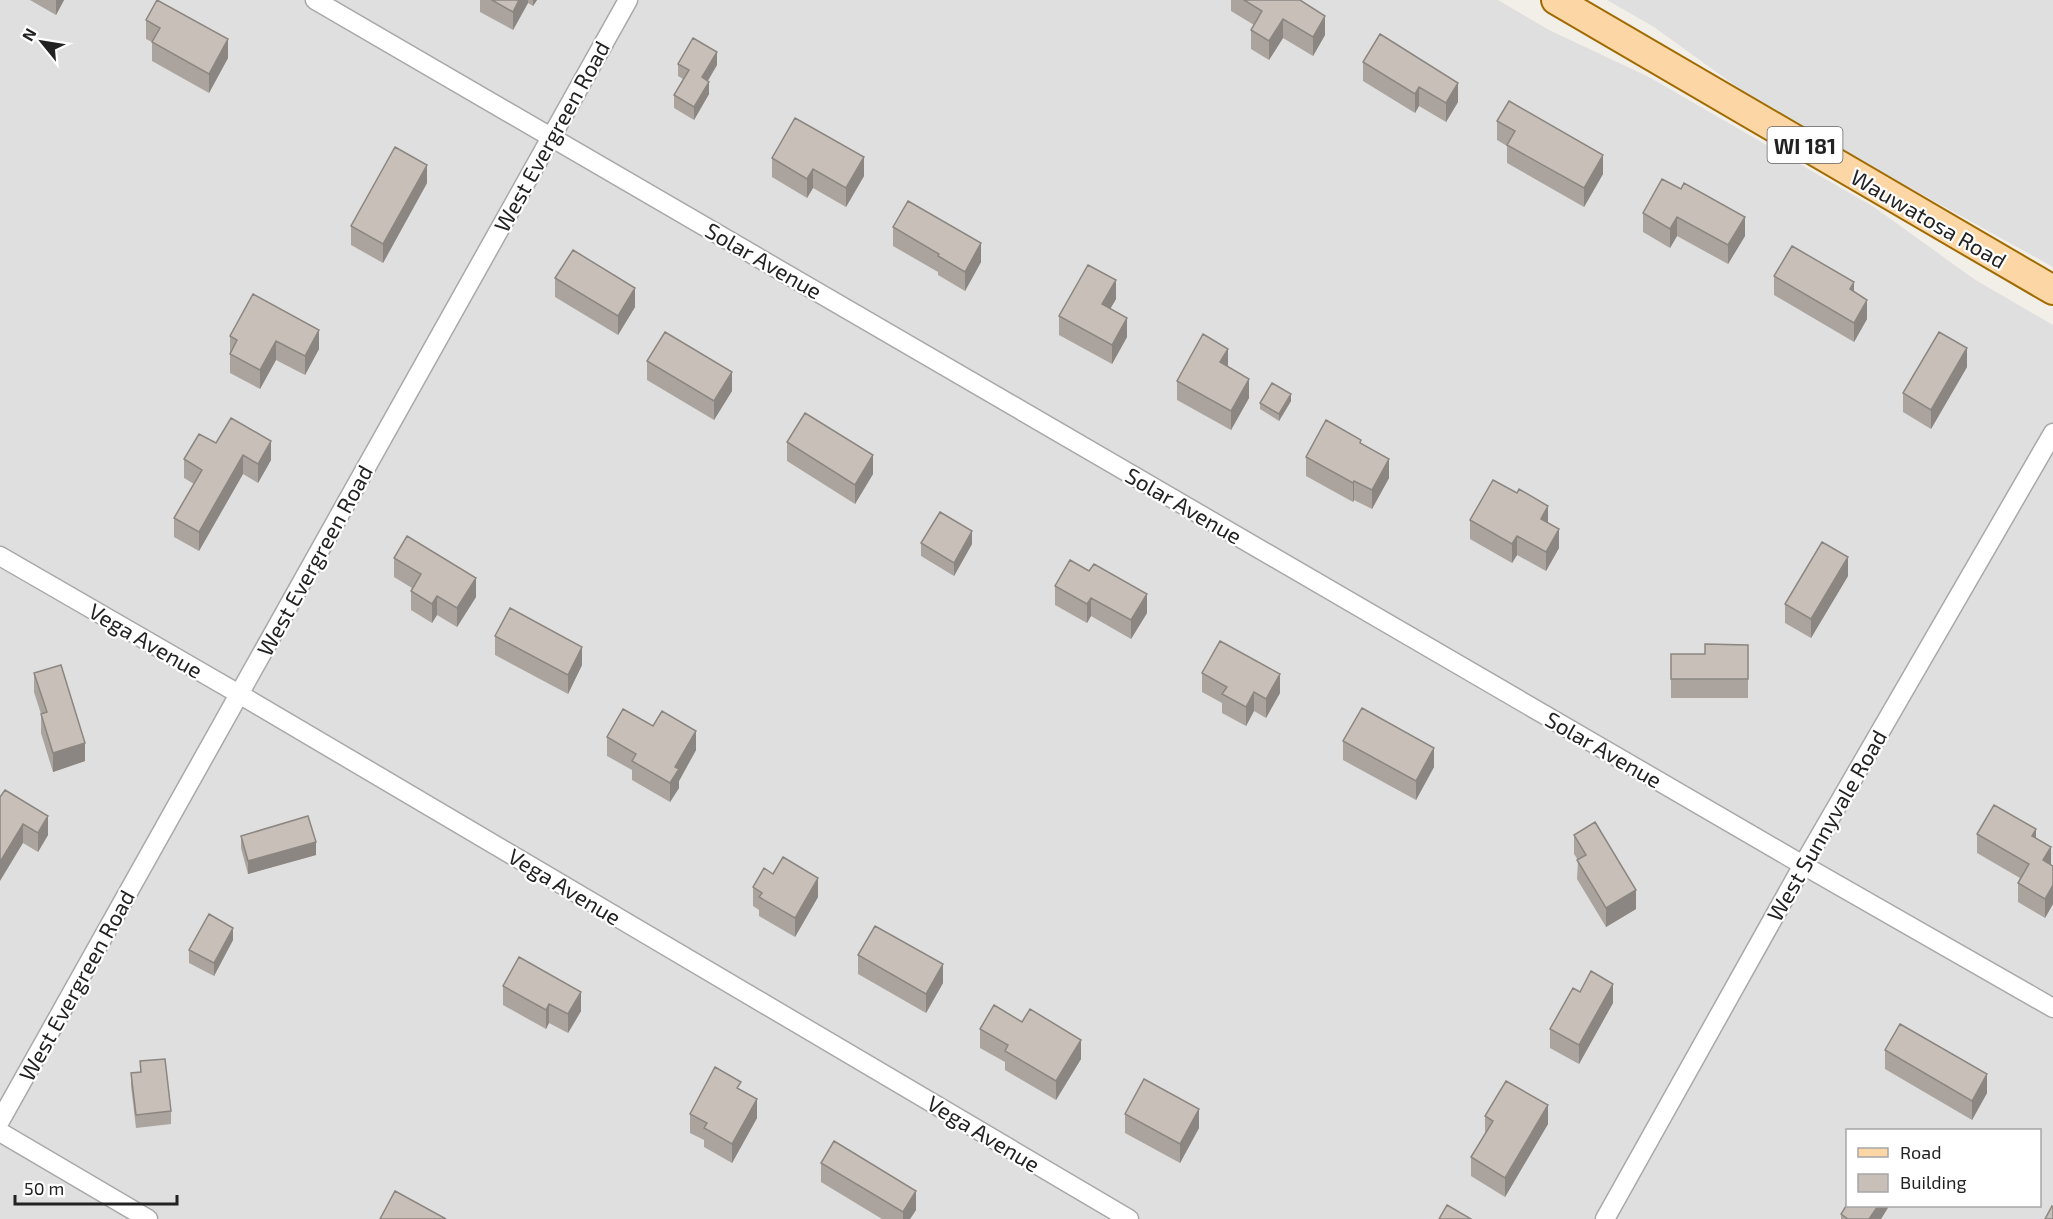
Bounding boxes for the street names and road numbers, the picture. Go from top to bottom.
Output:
street label: West Evergreen Road [488,36,614,236]
road number: WI 181 [1768,127,1842,163]
street label: Wauwatosa Road [1847,163,2011,273]
street label: Solar Avenue [701,216,827,304]
street label: West Evergreen Road [251,460,377,660]
street label: Solar Avenue [1121,461,1247,549]
street label: Vega Avenue [85,597,207,683]
street label: Solar Avenue [1541,705,1667,793]
street label: West Sunnyvale Road [1761,725,1891,925]
street label: Vega Avenue [504,842,626,930]
street label: West Evergreen Road [13,885,139,1085]
street label: Vega Avenue [923,1089,1045,1177]

